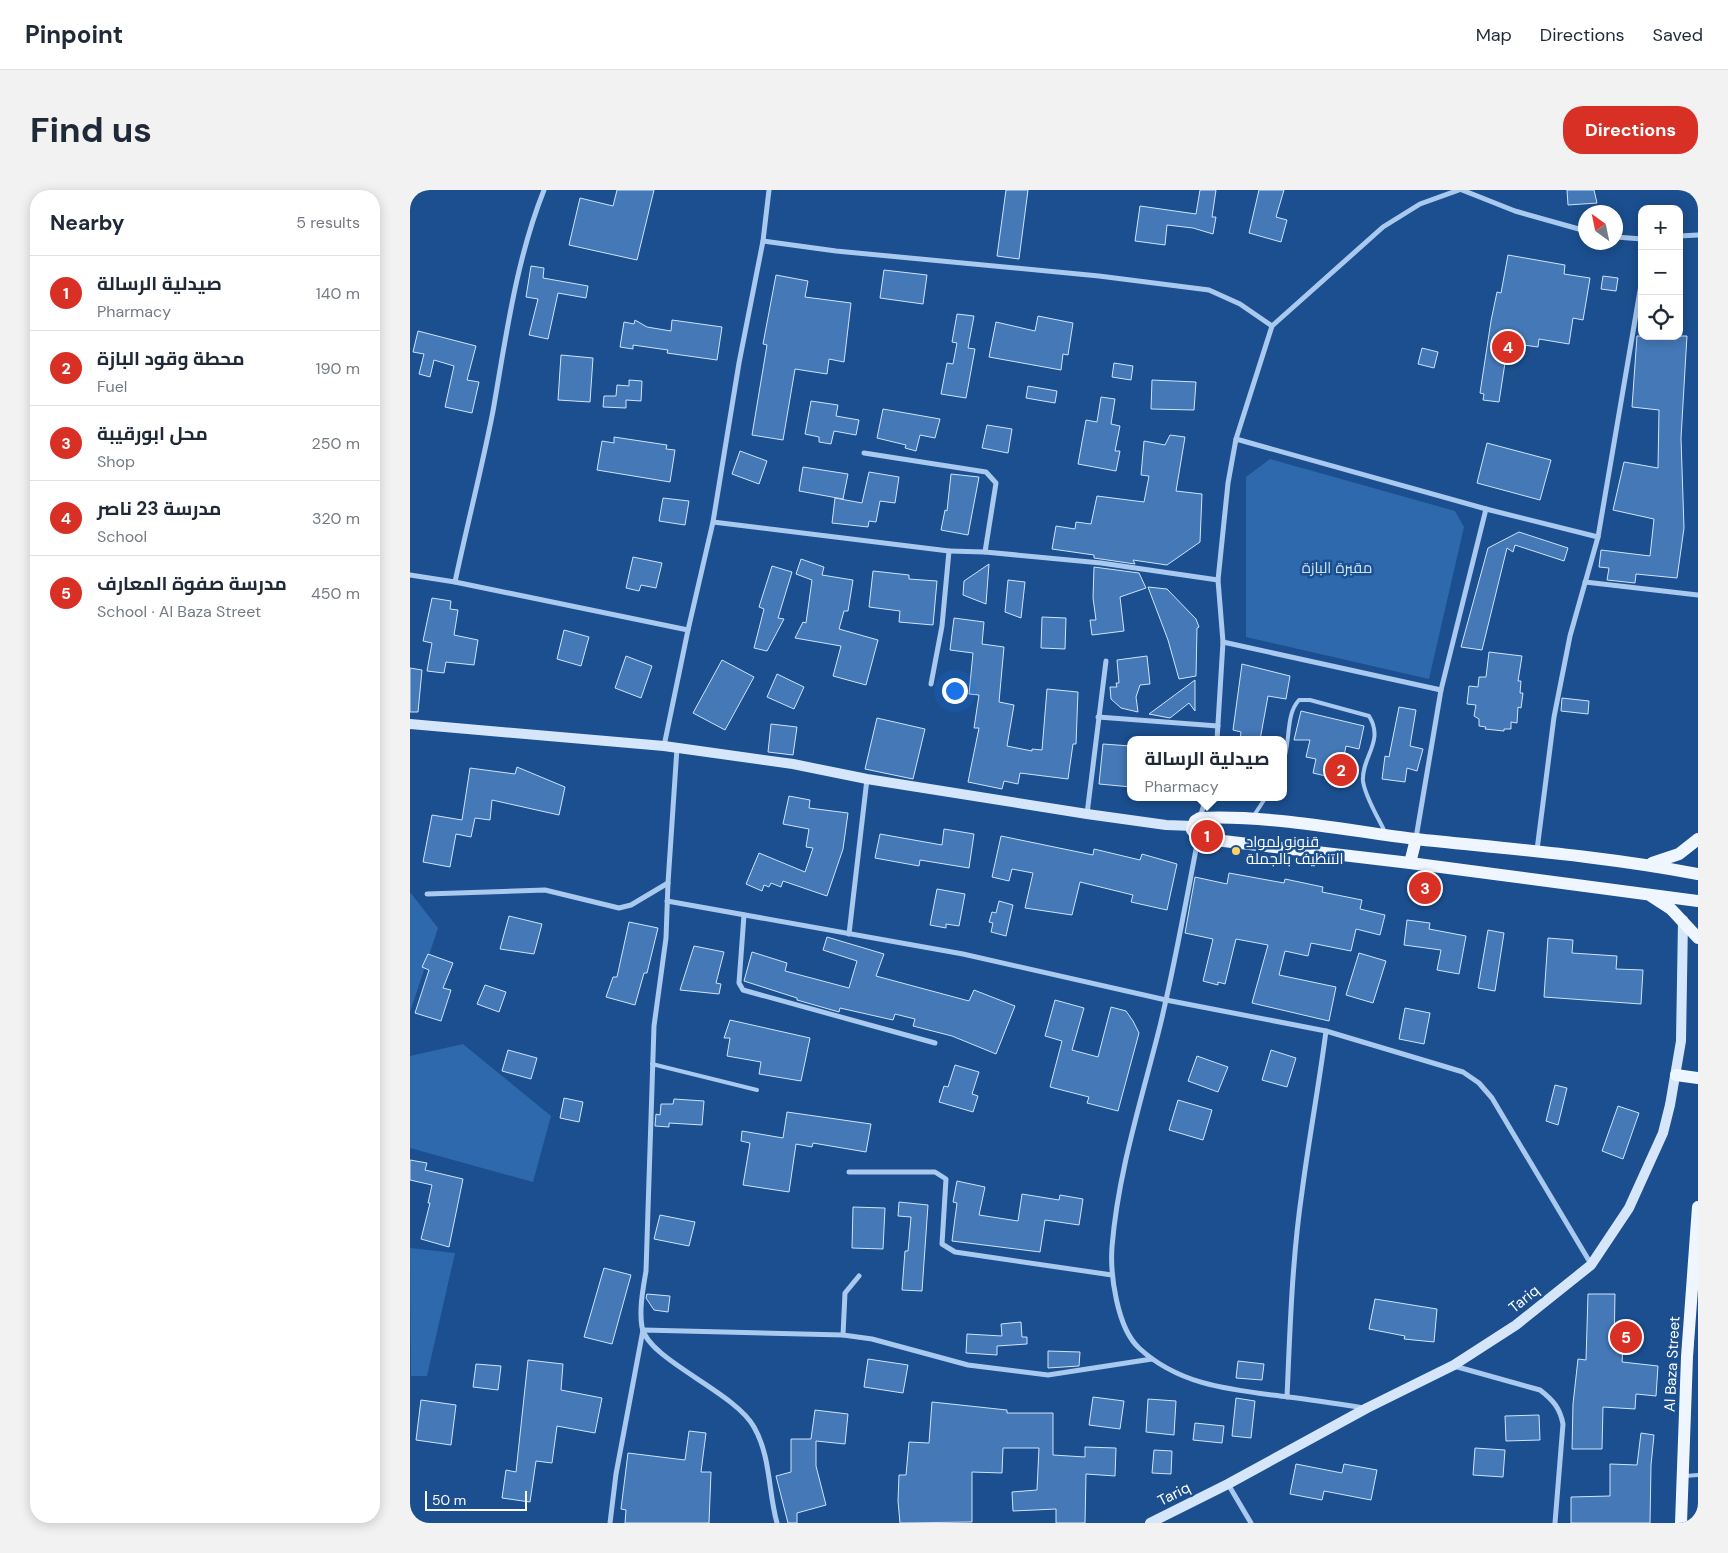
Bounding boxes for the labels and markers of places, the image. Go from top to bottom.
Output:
pin: 4 [1492,328,1524,366]
pin: 2 [1325,751,1357,789]
pin: 1 [1191,817,1223,855]
place label: قنونو لمواد التنظيف بالجملة [1246,832,1343,869]
marker: قنونو لمواد التنظيف بالجملة [1230,845,1242,857]
pin: 3 [1409,869,1441,907]
pin: 5 [1610,1318,1642,1356]

